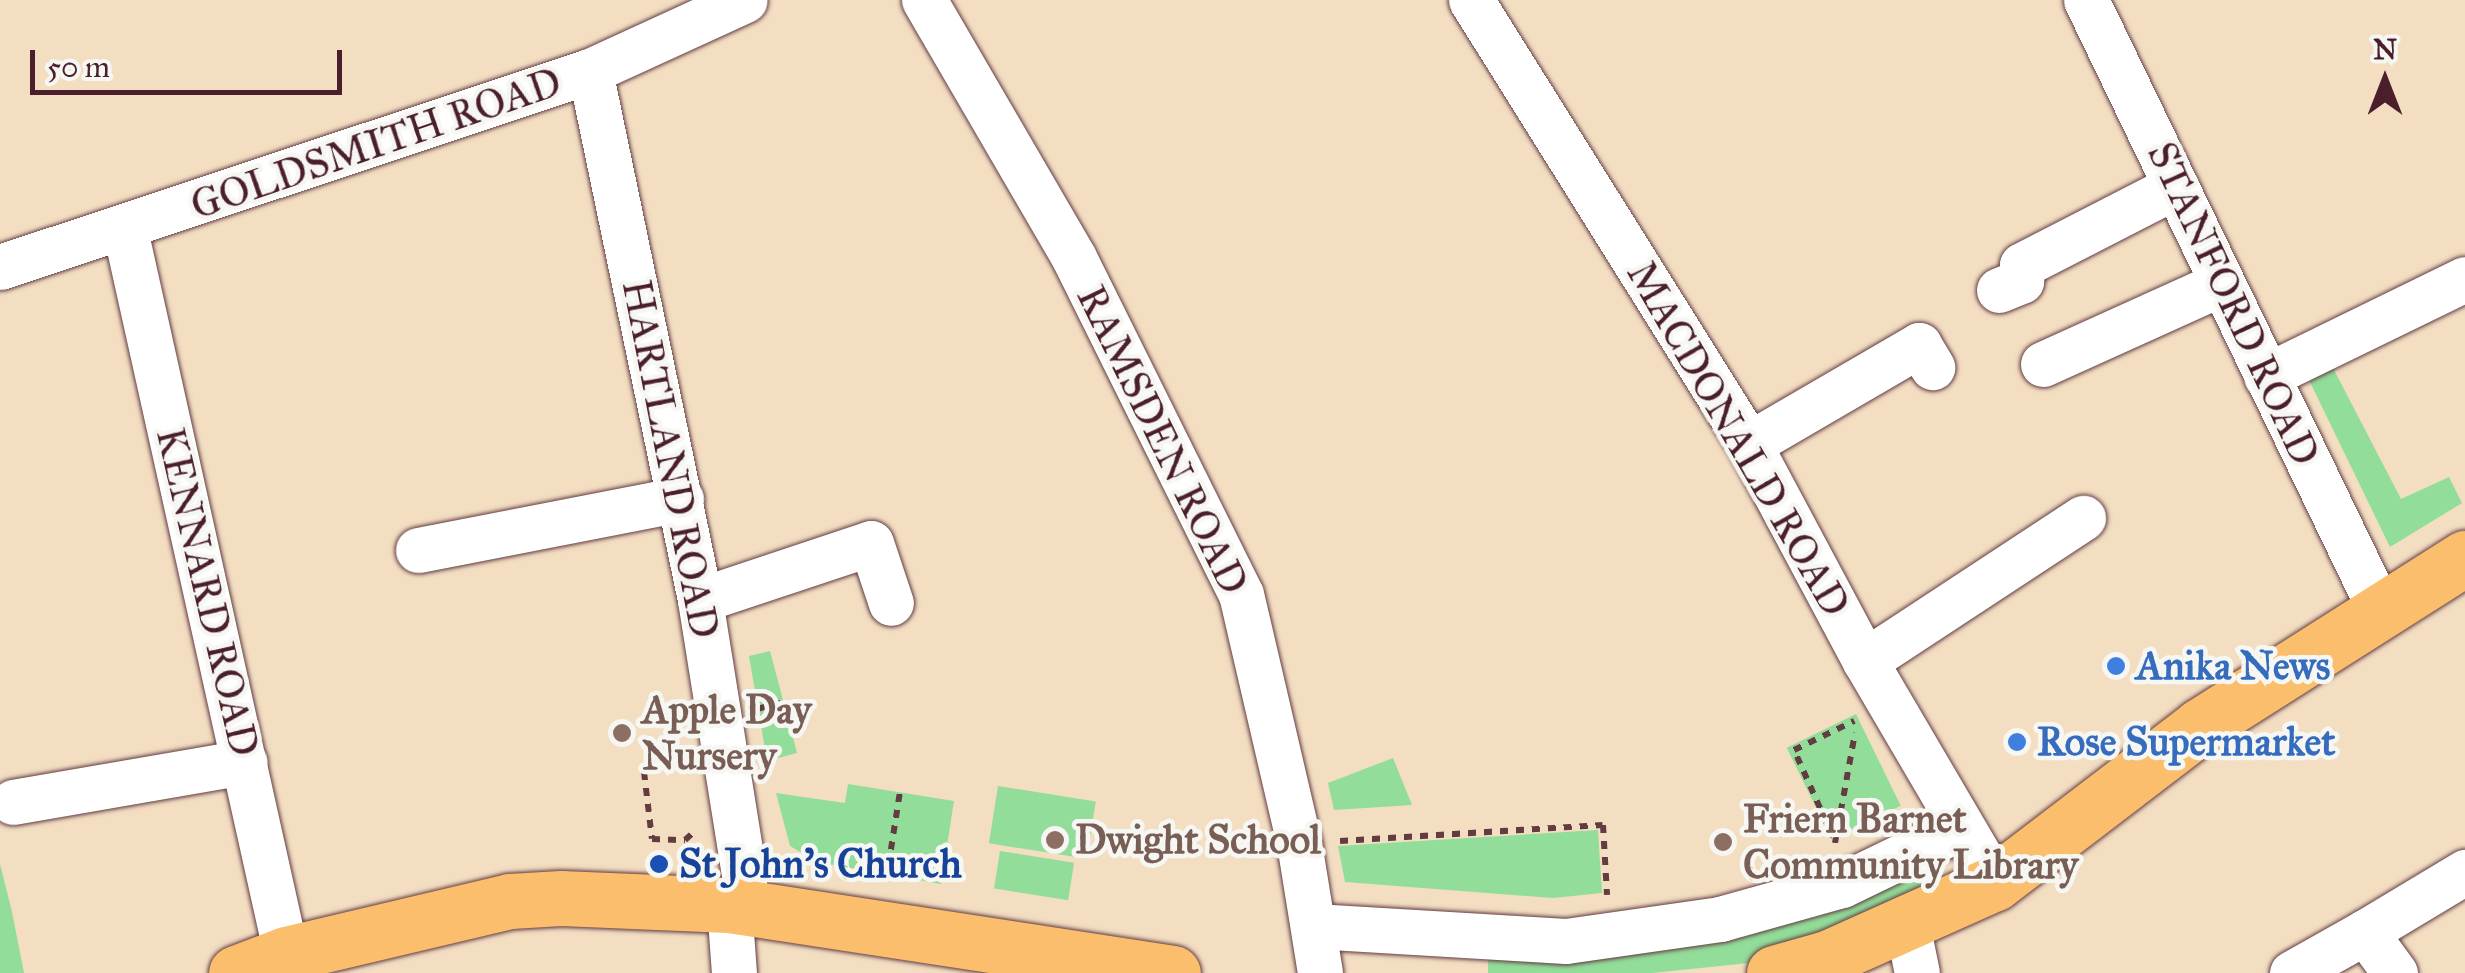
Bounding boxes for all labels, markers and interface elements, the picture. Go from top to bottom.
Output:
scale bar [35,30,348,92]
north arrow [2335,30,2435,130]
text: N [2373,32,2397,67]
text: 50 m [47,49,110,85]
street label: GOLDSMITH ROAD [185,58,567,230]
street label: STANFORD ROAD [2137,135,2329,473]
street label: MACDONALD ROAD [1617,253,1859,625]
street label: HARTLAND ROAD [612,276,728,642]
street label: RAMSDEN ROAD [1066,278,1258,602]
street label: KENNARD ROAD [146,423,268,761]
place label: Anika News [2136,642,2330,690]
marker: Anika News [2105,655,2127,677]
place label: Apple Day Nursery [642,686,811,780]
place label: Rose Supermarket [2037,718,2335,766]
marker: Apple Day Nursery [611,722,633,744]
marker: Rose Supermarket [2006,731,2028,753]
place label: Friern Barnet Community Library [1743,795,2078,889]
place label: Dwight School [1075,816,1321,864]
marker: Dwight School [1044,829,1066,851]
marker: Friern Barnet Community Library [1712,831,1734,853]
place label: St John's Church [679,840,962,888]
marker: St John's Church [648,853,670,875]

